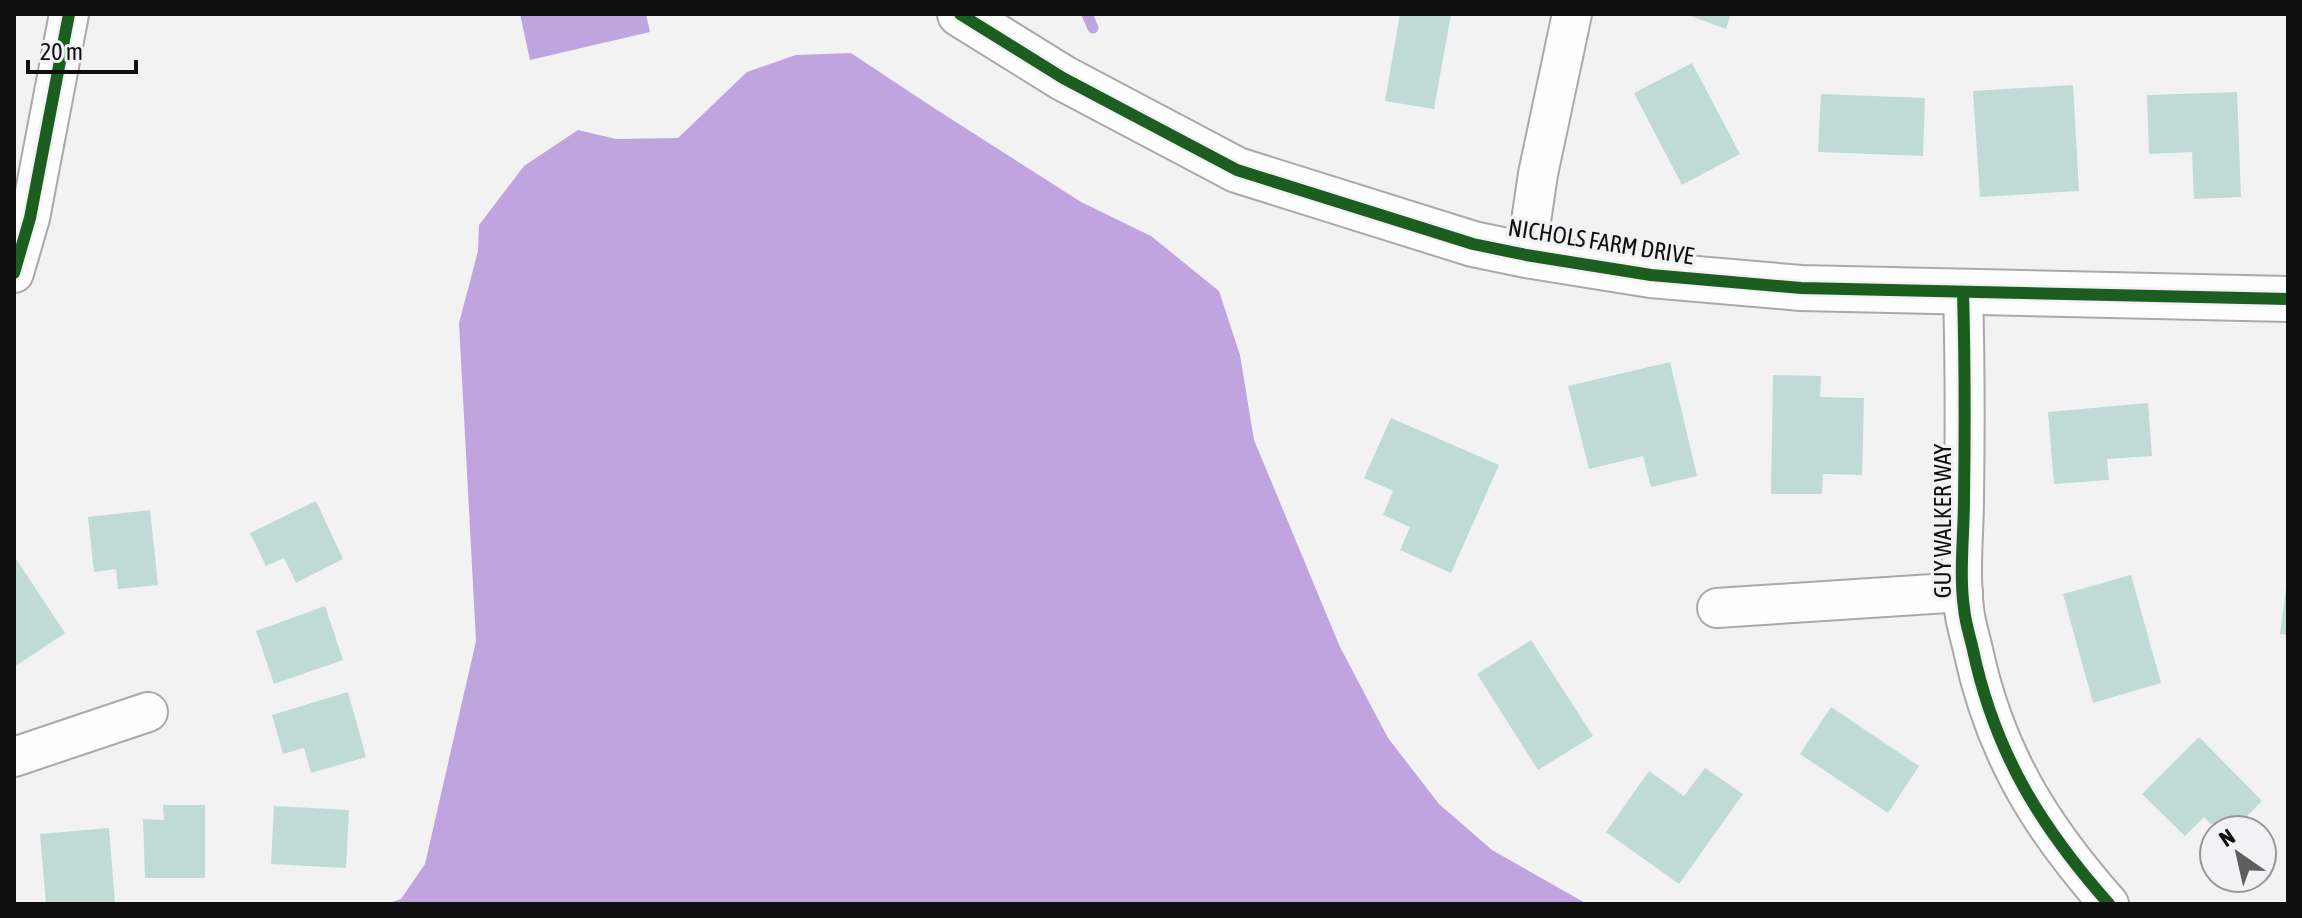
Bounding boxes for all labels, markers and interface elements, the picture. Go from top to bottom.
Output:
scale bar [28,24,136,74]
text: 20 m [40,38,83,65]
street label: NICHOLS FARM DRIVE [1506,214,1696,270]
street label: GUY WALKER WAY [1929,444,1956,598]
north arrow [2198,814,2278,894]
text: N [2214,823,2239,852]

